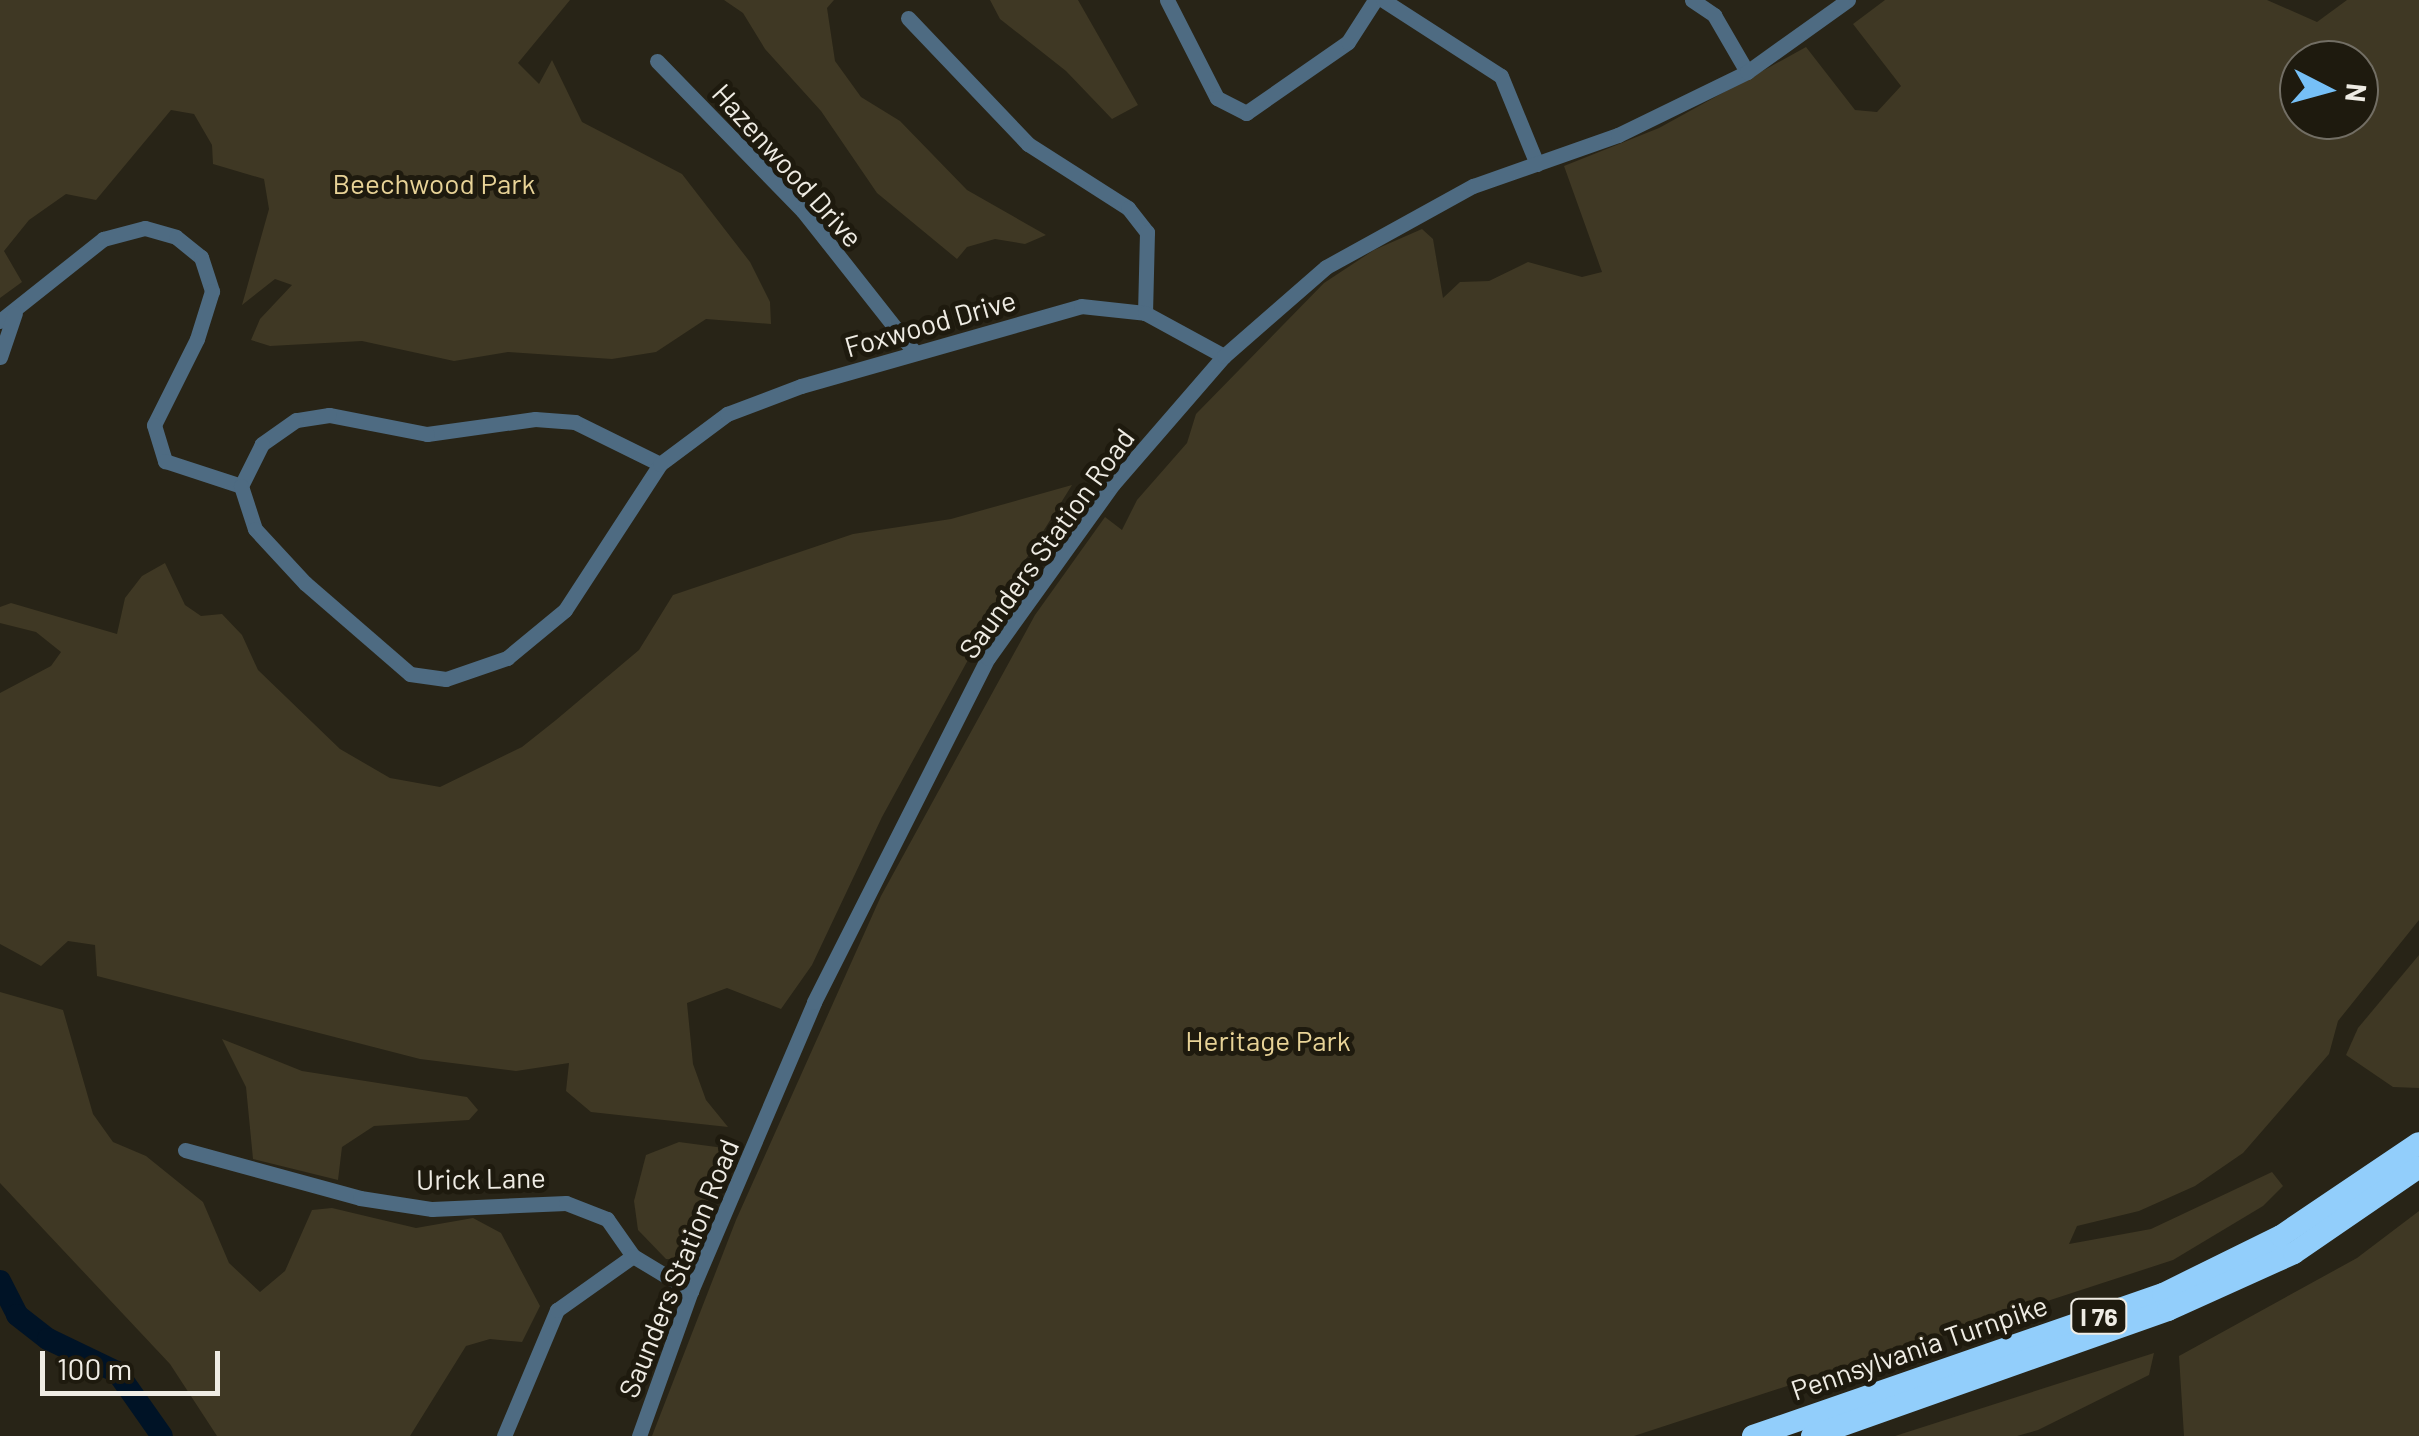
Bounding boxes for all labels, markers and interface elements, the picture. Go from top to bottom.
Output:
north arrow [2279,40,2379,140]
street label: Hazenwood Drive [706,76,870,254]
text: N [2339,82,2375,104]
park label: Beechwood Park [333,166,535,200]
street label: Foxwood Drive [841,283,1019,363]
street label: Saunders Station Road [951,422,1141,664]
park label: Heritage Park [1185,1023,1351,1057]
street label: Saunders Station Road [611,1134,745,1402]
street label: Urick Lane [416,1160,546,1196]
street label: Pennsylvania Turnpike [1787,1287,2051,1407]
road number: I 76 [2069,1296,2129,1336]
scale bar [45,1331,225,1393]
text: 100 m [57,1350,132,1386]

